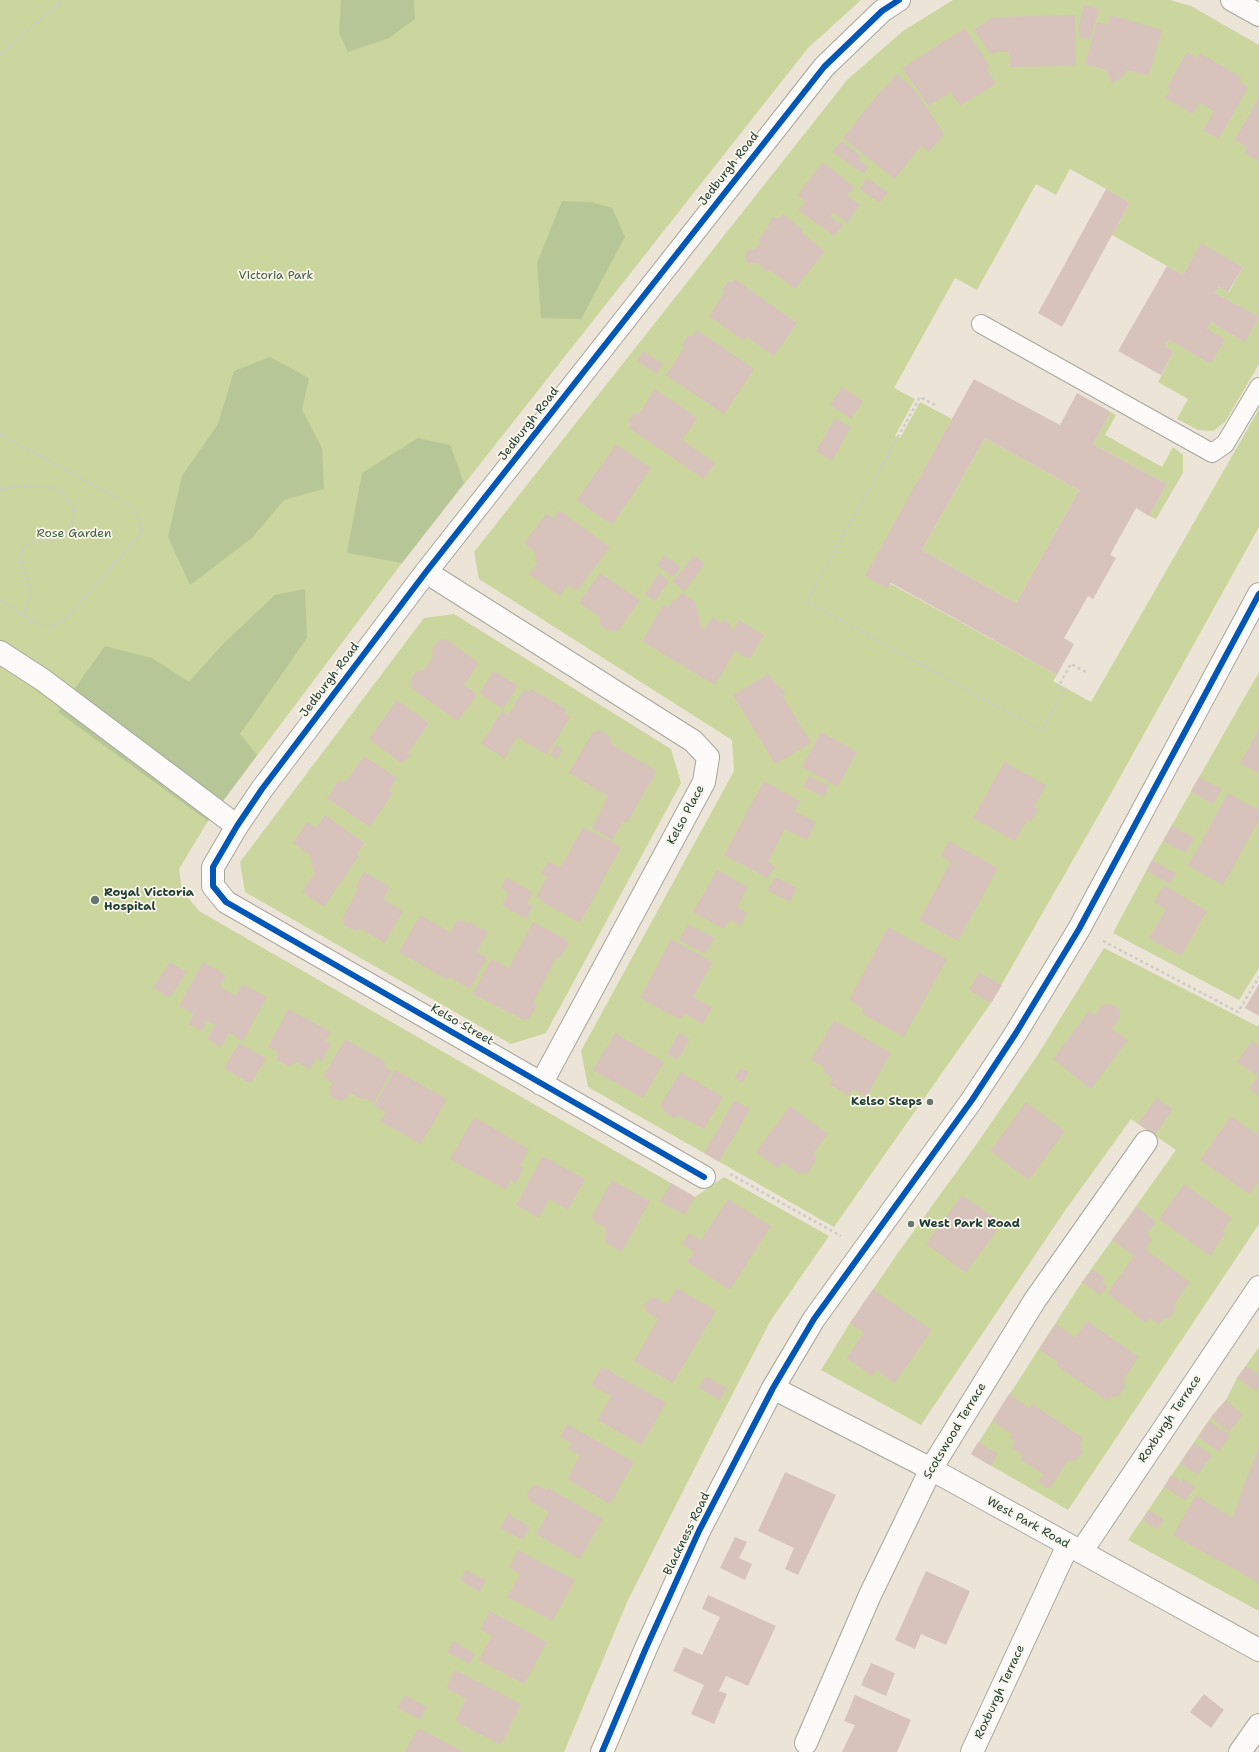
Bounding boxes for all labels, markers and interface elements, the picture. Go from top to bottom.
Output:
street label: Jedburgh Road [696,129,762,209]
park label: Victoria Park [239,269,313,283]
street label: Jedburgh Road [496,384,562,464]
park label: Rose Garden [37,527,111,541]
street label: Jedburgh Road [297,640,363,720]
street label: Kelso Place [664,783,708,847]
place label: Royal Victoria Hospital [104,886,194,914]
marker: Royal Victoria Hospital [89,894,101,906]
street label: Kelso Street [428,1001,496,1049]
place label: Kelso Steps [851,1095,922,1109]
marker: Kelso Steps [925,1097,935,1107]
place label: West Park Road [919,1217,1020,1231]
marker: West Park Road [906,1219,916,1229]
street label: Roxburgh Terrace [1135,1373,1205,1465]
street label: Scotswood Terrace [921,1380,989,1482]
street label: Blackness Road [661,1490,713,1578]
street label: West Park Road [984,1494,1072,1552]
street label: Roxburgh Terrace [972,1643,1028,1741]

